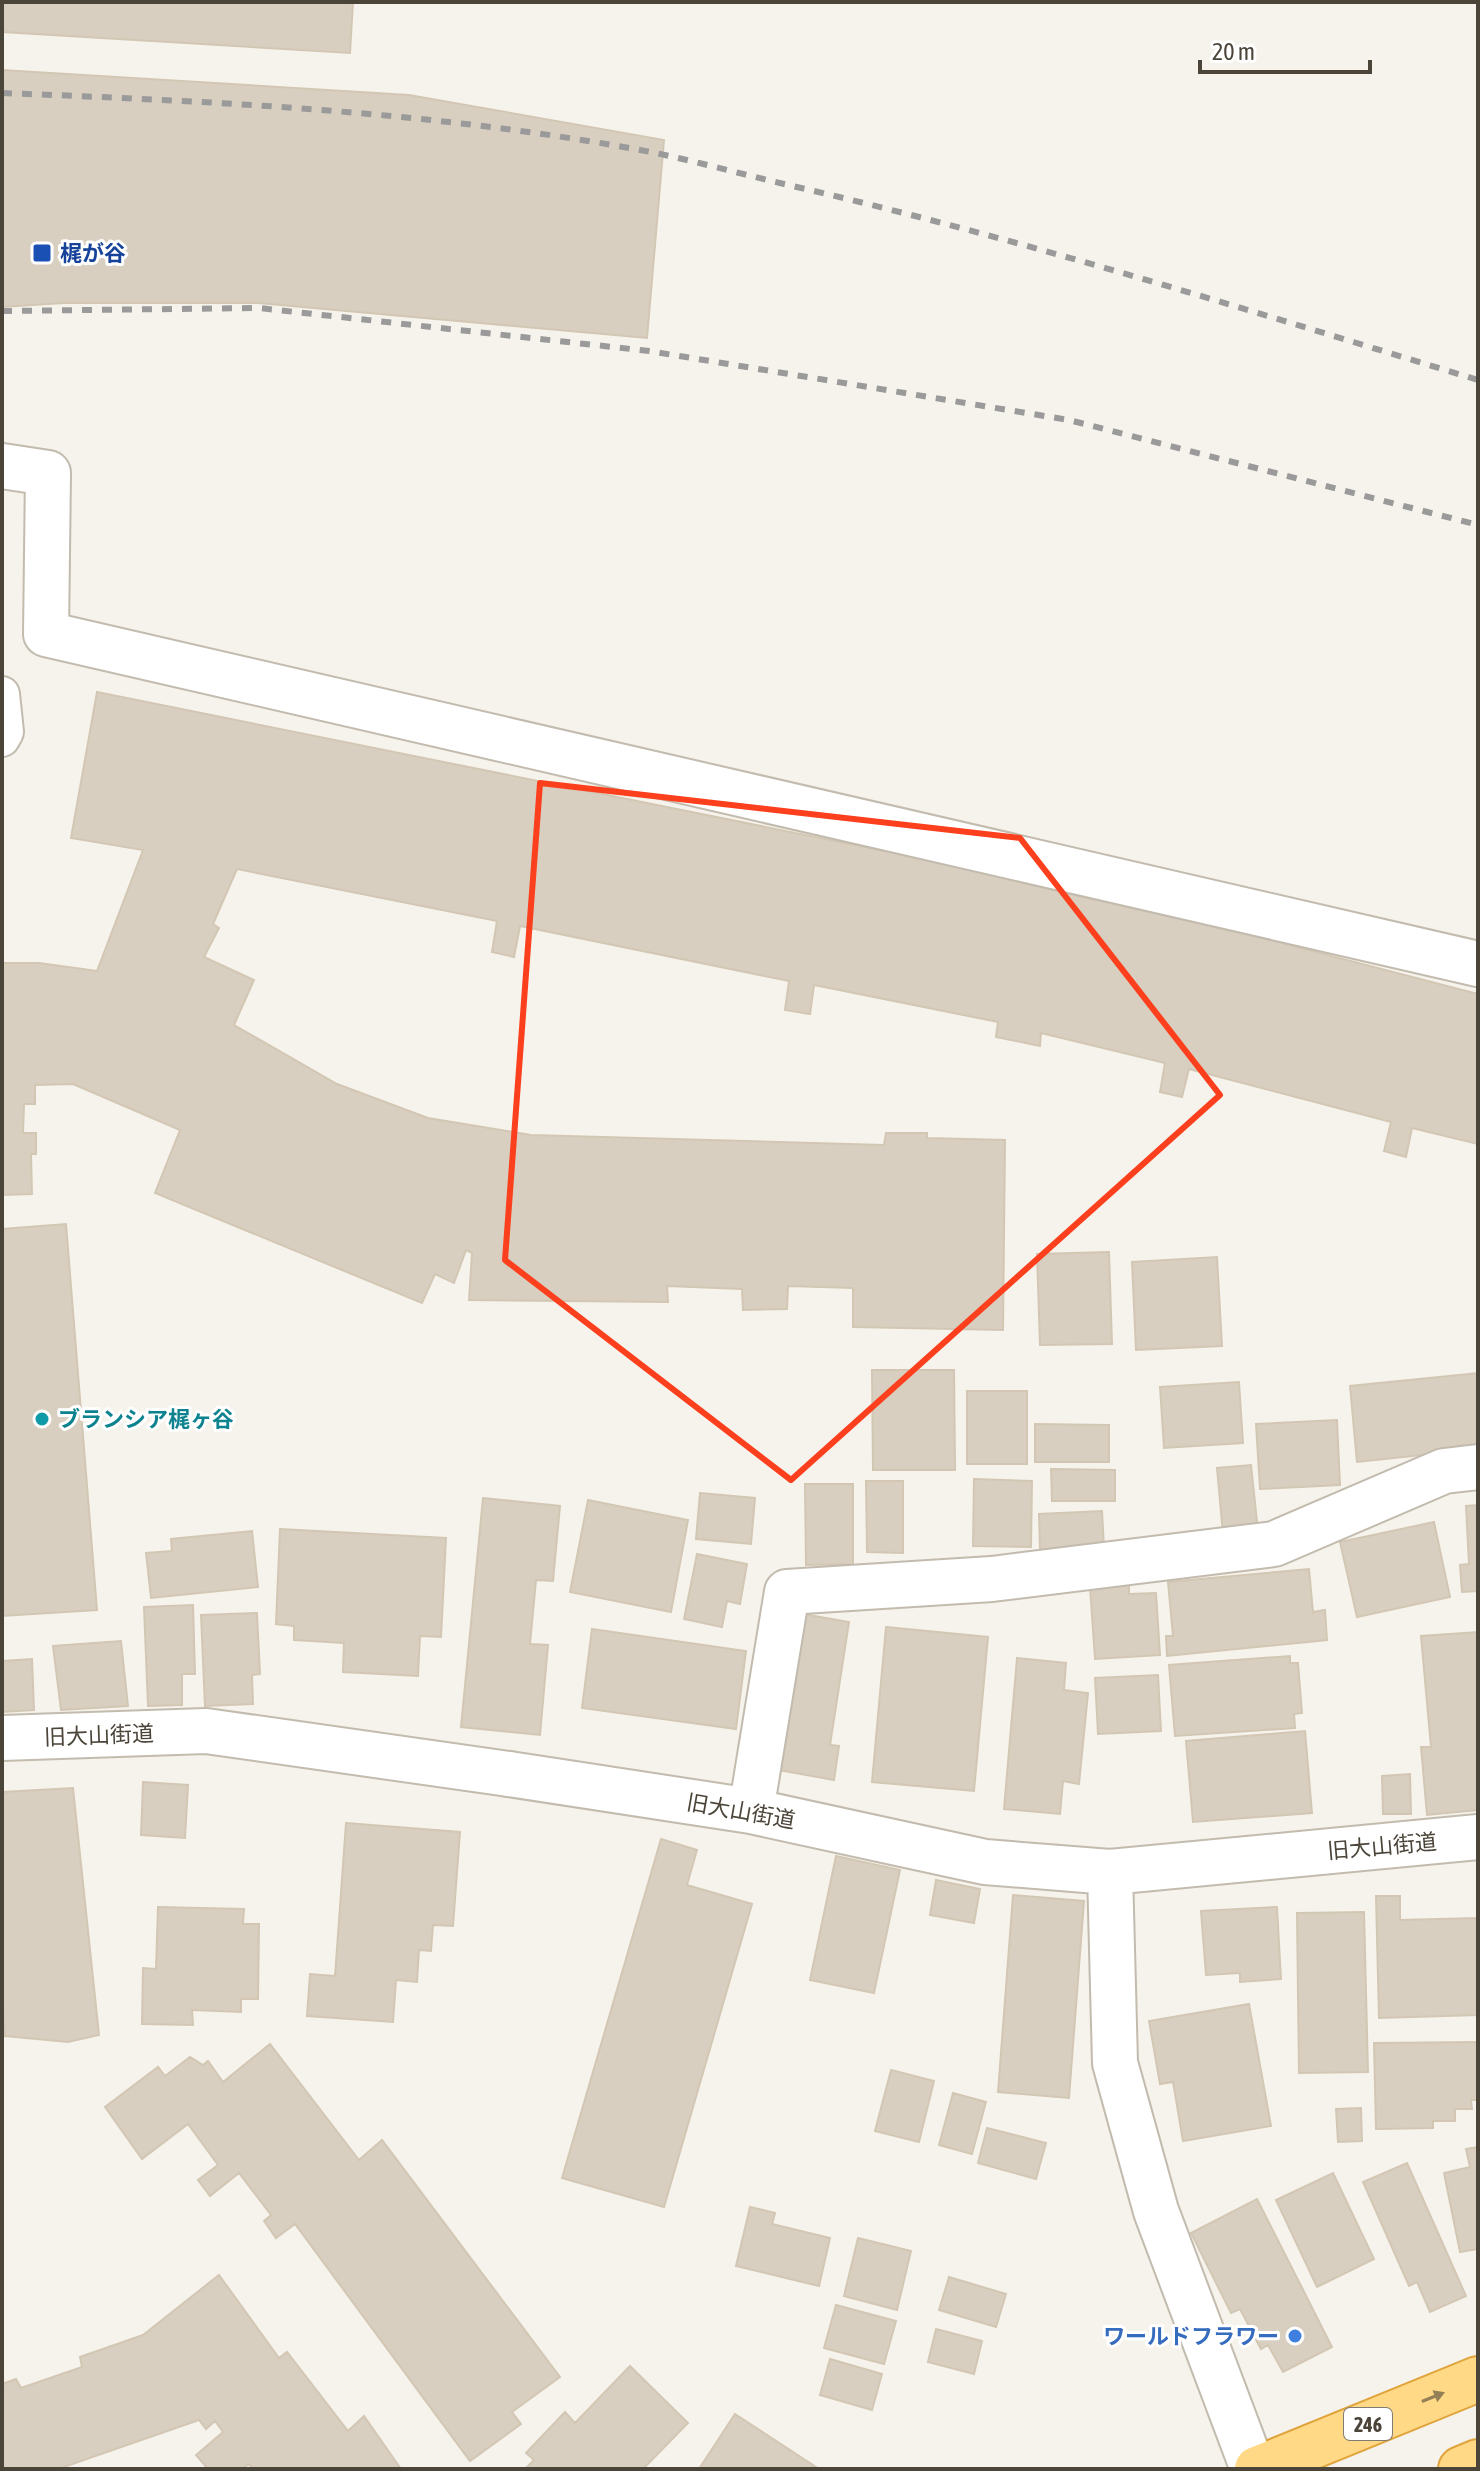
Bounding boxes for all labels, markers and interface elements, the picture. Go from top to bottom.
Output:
scale bar [1200,24,1370,74]
text: 20 m [1212,38,1255,65]
place label: 梶が谷 [60,240,126,266]
marker: 梶が谷 [31,242,53,264]
place label: ブランシア梶ヶ谷 [58,1406,234,1432]
marker: ブランシア梶ヶ谷 [33,1410,51,1428]
street label: 旧大山街道 [44,1720,154,1750]
street label: 旧大山街道 [685,1789,797,1833]
street label: 旧大山街道 [1326,1828,1438,1864]
place label: ワールドフラワー [1103,2323,1279,2349]
marker: ワールドフラワー [1286,2327,1304,2345]
one-way arrow [1421,2390,1445,2403]
road number: 246 [1344,2408,1392,2440]

